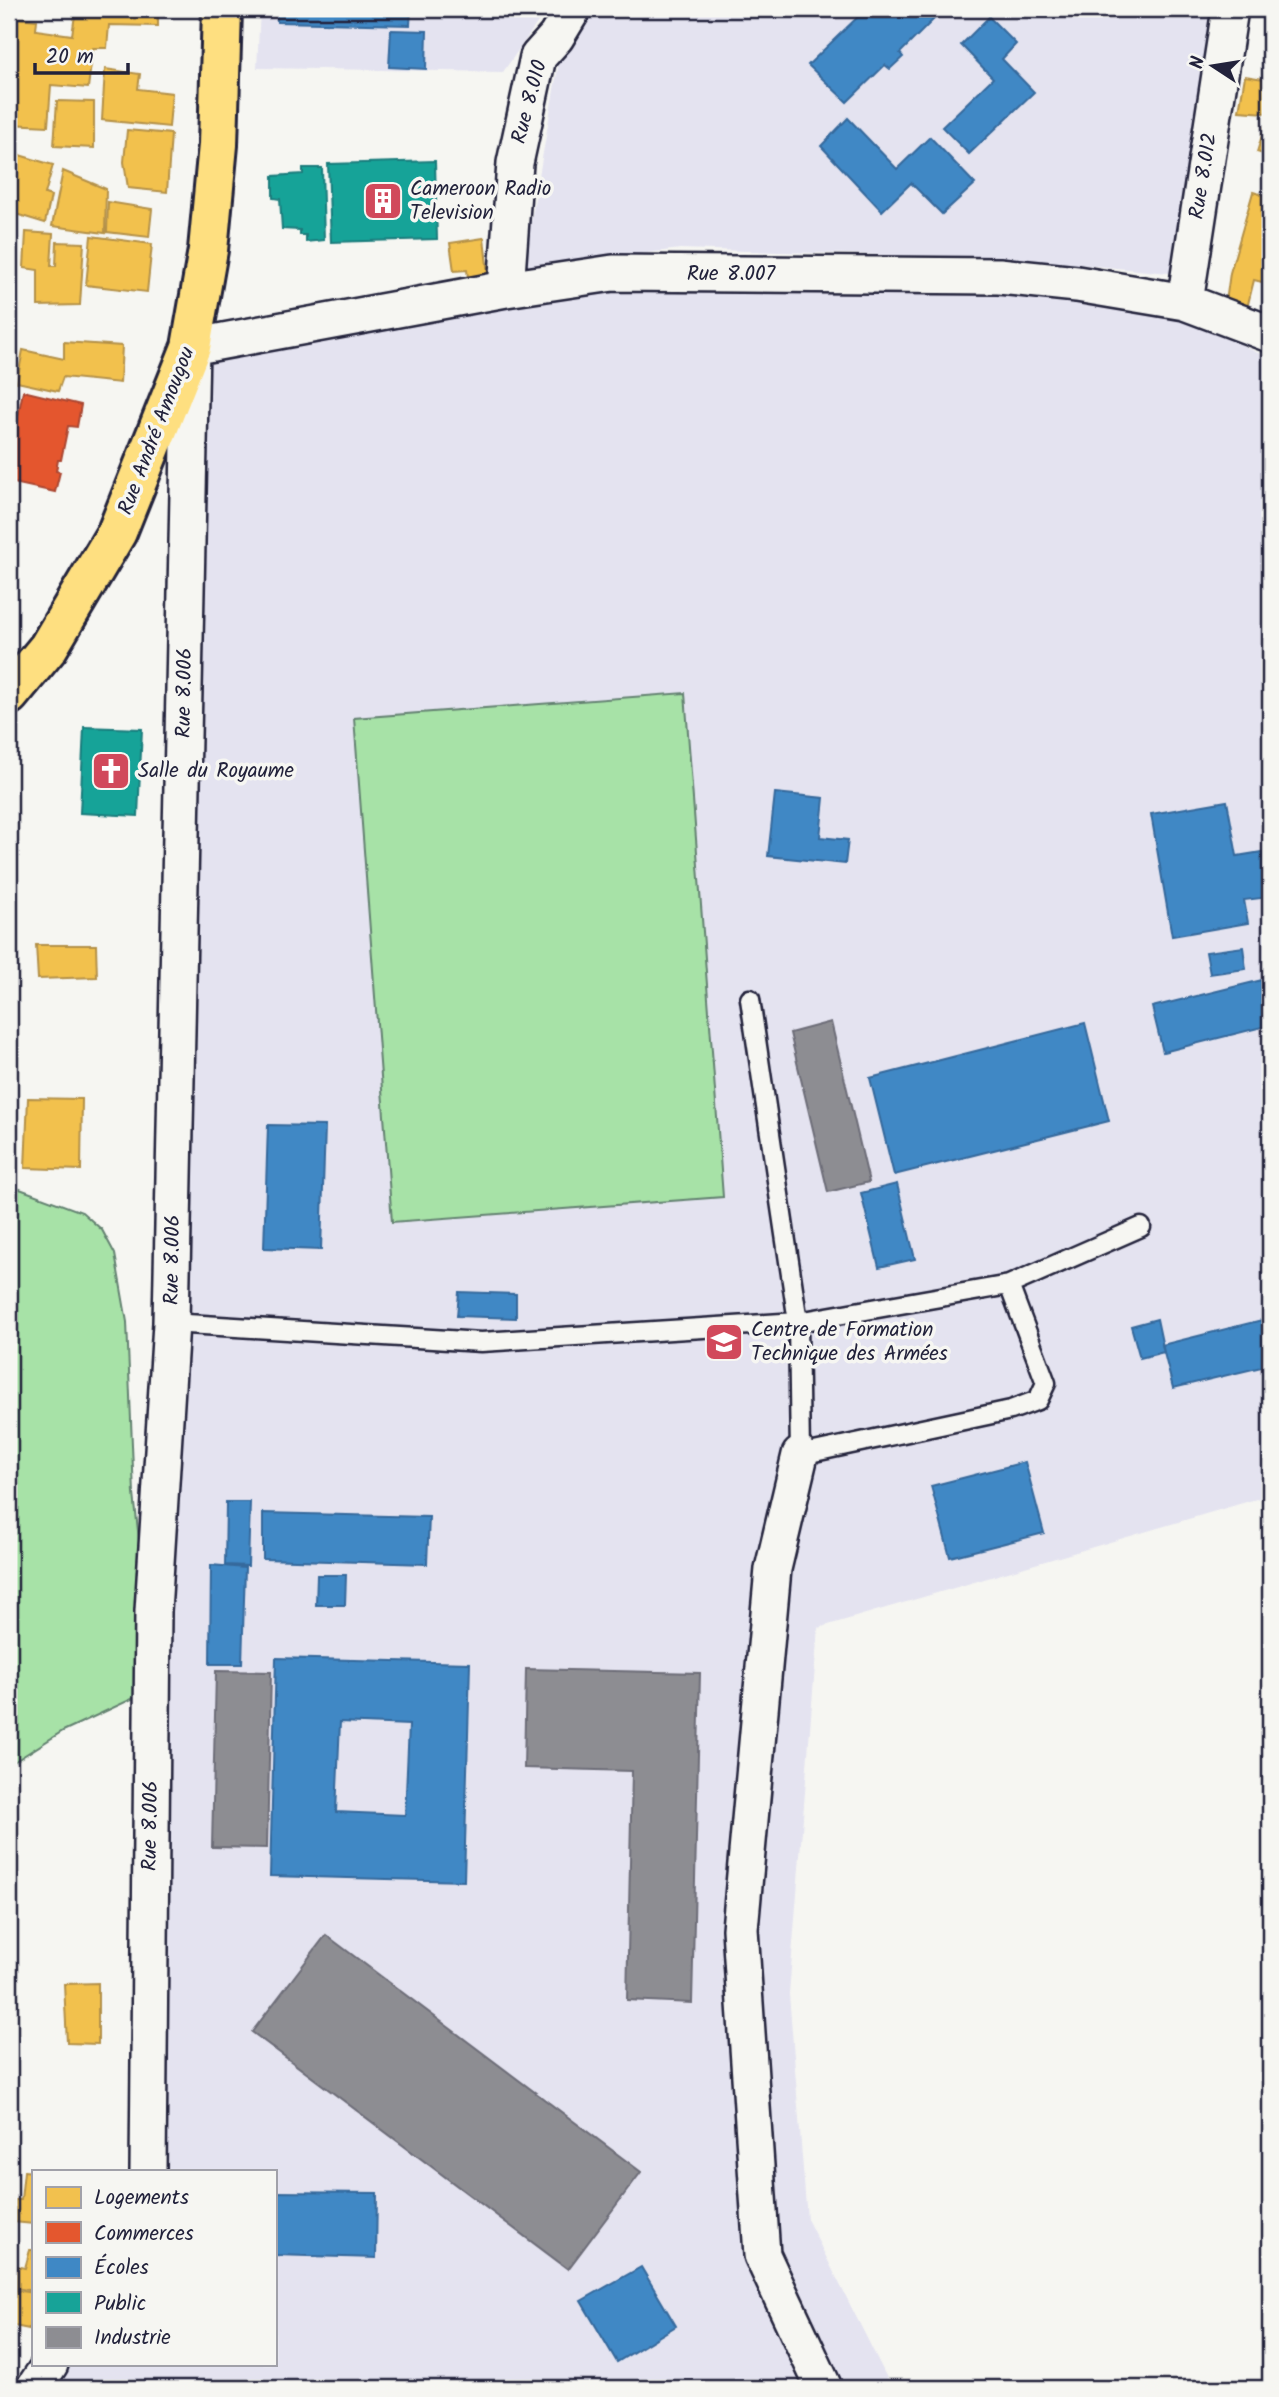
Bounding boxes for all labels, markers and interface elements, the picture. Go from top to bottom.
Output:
scale bar [35,32,128,76]
north arrow [1178,32,1248,102]
text: 20 m [46,41,94,74]
text: N [1182,54,1214,72]
street label: Rue 8.010 [503,56,557,148]
street label: Rue 8.012 [1181,130,1227,222]
place label: Cameroon Radio Television [410,173,551,230]
building icon: Cameroon Radio Television [362,180,404,222]
street label: Rue 8.007 [687,258,777,291]
street label: Rue André Amougou [110,342,204,520]
street label: Rue 8.006 [168,647,202,739]
church icon: Salle du Royaume [90,750,132,792]
place label: Salle du Royaume [138,755,294,788]
street label: Rue 8.006 [156,1214,190,1306]
place label: Centre de Formation Technique des Armées [751,1314,948,1371]
school or university icon: Centre de Formation Technique des Armées [703,1321,745,1363]
street label: Rue 8.006 [134,1780,168,1872]
legend [32,2170,276,2366]
text: Logements [94,2182,189,2215]
text: Commerces [94,2218,194,2251]
text: Écoles [94,2252,149,2285]
text: Public [94,2288,146,2321]
text: Industrie [94,2322,171,2355]

